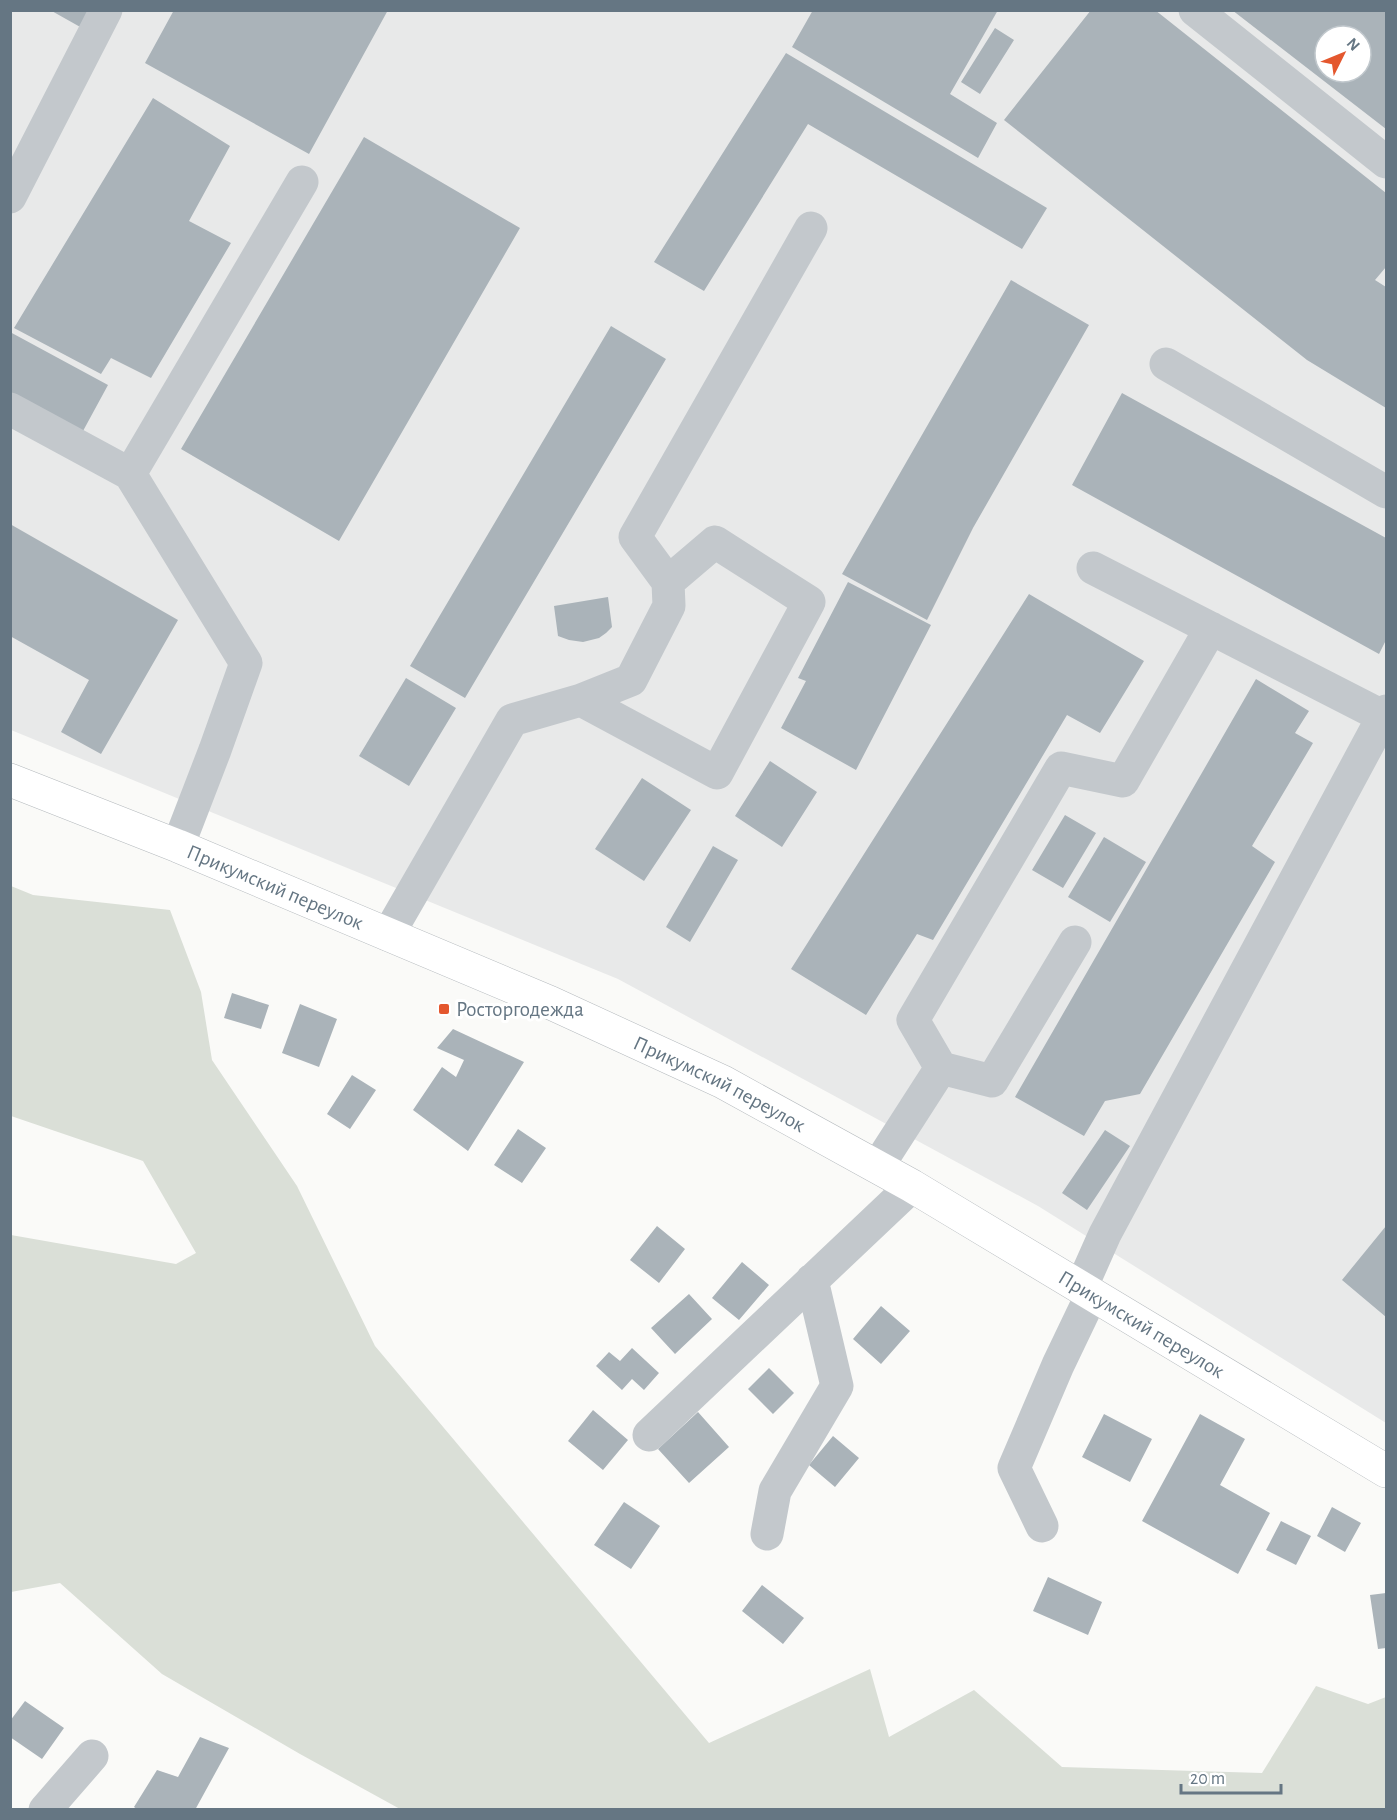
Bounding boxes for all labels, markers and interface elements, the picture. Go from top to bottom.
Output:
north arrow [1313,24,1373,84]
text: N [1344,35,1363,54]
street label: Прикумский переулок [184,841,367,933]
place label: Росторгодежда [456,999,584,1020]
marker: Росторгодежда [437,1002,451,1016]
street label: Прикумский переулок [630,1032,809,1136]
street label: Прикумский переулок [1055,1266,1228,1382]
scale bar [1181,1757,1282,1795]
text: 20 m [1190,1770,1225,1788]

